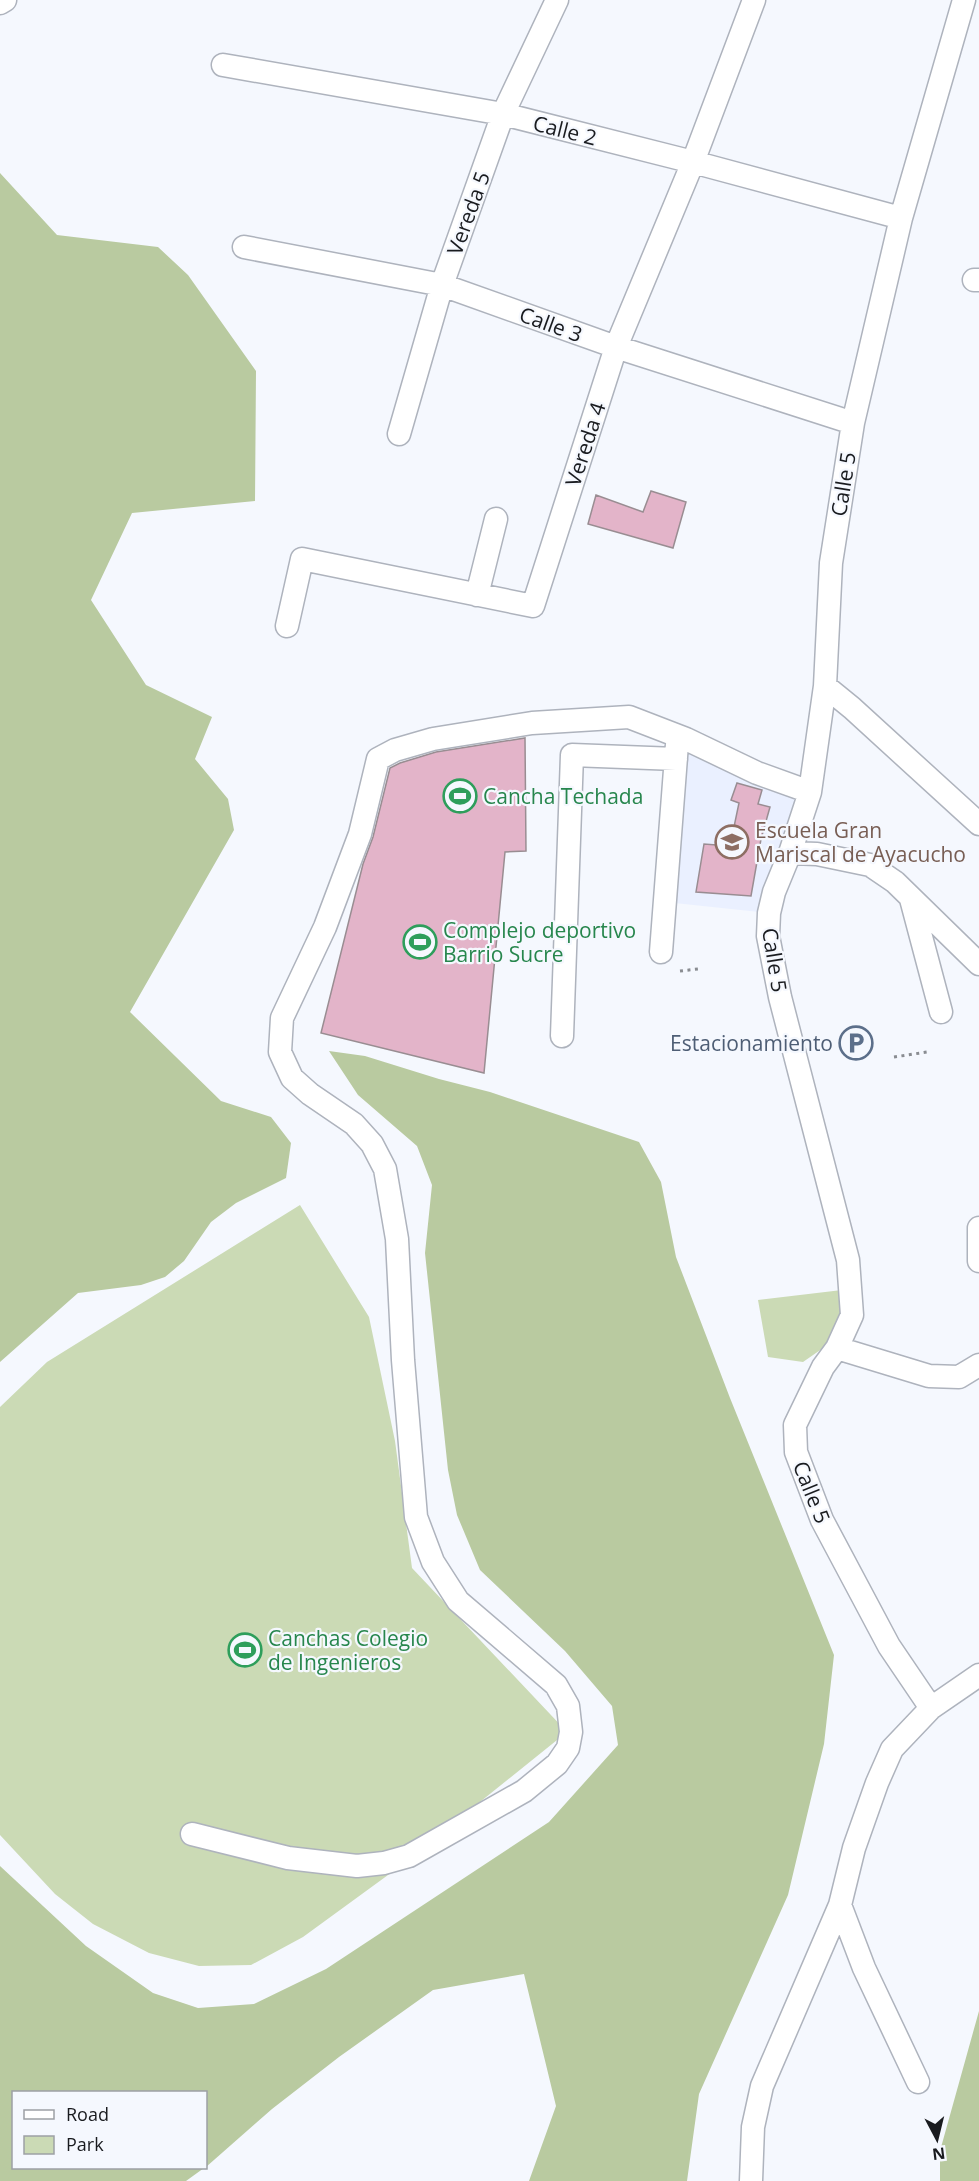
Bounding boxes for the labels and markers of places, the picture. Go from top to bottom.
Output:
sports icon: Cancha Techada [442,778,478,814]
place label: Cancha Techada [483,782,643,810]
place label: Escuela Gran Mariscal de Ayacucho [755,816,966,868]
school or university icon: Escuela Gran Mariscal de Ayacucho [714,824,750,860]
place label: Complejo deportivo Barrio Sucre [443,916,636,968]
sports icon: Complejo deportivo Barrio Sucre [402,924,438,960]
parking icon: Estacionamiento [838,1025,874,1061]
place label: Estacionamiento [670,1029,833,1057]
place label: Canchas Colegio de Ingenieros [268,1624,428,1676]
sports icon: Canchas Colegio de Ingenieros [227,1632,263,1668]

